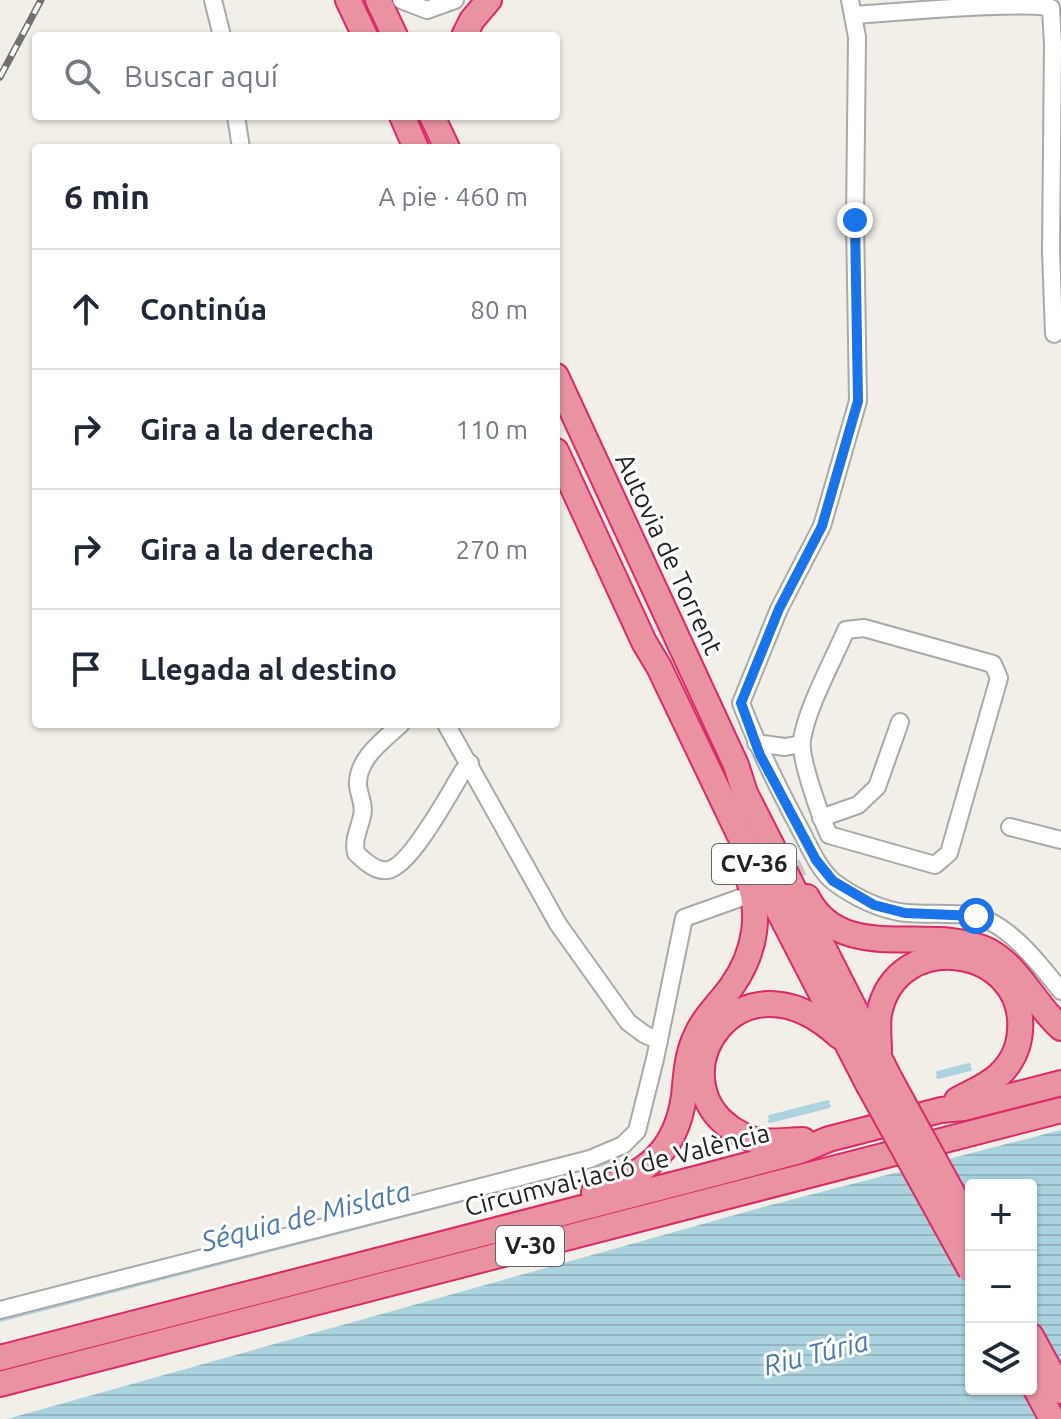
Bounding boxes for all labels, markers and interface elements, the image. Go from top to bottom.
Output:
search box [32,32,560,120]
icon: search [60,54,104,98]
text: Buscar aquí [124,59,278,93]
text: 6 min [64,177,150,215]
text: A pie · 460 m [379,182,528,211]
route end [837,202,873,238]
icon: ahead [64,287,108,331]
text: Continúa [140,292,267,326]
text: 80 m [470,295,528,324]
icon: right [64,407,108,451]
text: Gira a la derecha [140,412,374,446]
text: 110 m [456,415,528,444]
street label: Autovia de Torrent [610,449,729,659]
icon: right [64,527,108,571]
text: Gira a la derecha [140,532,374,566]
text: 270 m [456,535,528,564]
icon: arrive [64,647,108,691]
text: Llegada al destino [140,652,397,686]
road number: CV-36 [712,844,796,884]
route start [958,898,994,934]
street label: Circumval·lació de València [461,1118,772,1221]
water label: Séquia de Mislata [197,1175,414,1257]
map controls [965,1179,1037,1395]
button: + [965,1179,1037,1251]
road number: V-30 [496,1226,564,1266]
button: − [965,1251,1037,1323]
button: layers [965,1323,1037,1395]
water label: Riu Túria [760,1324,872,1381]

